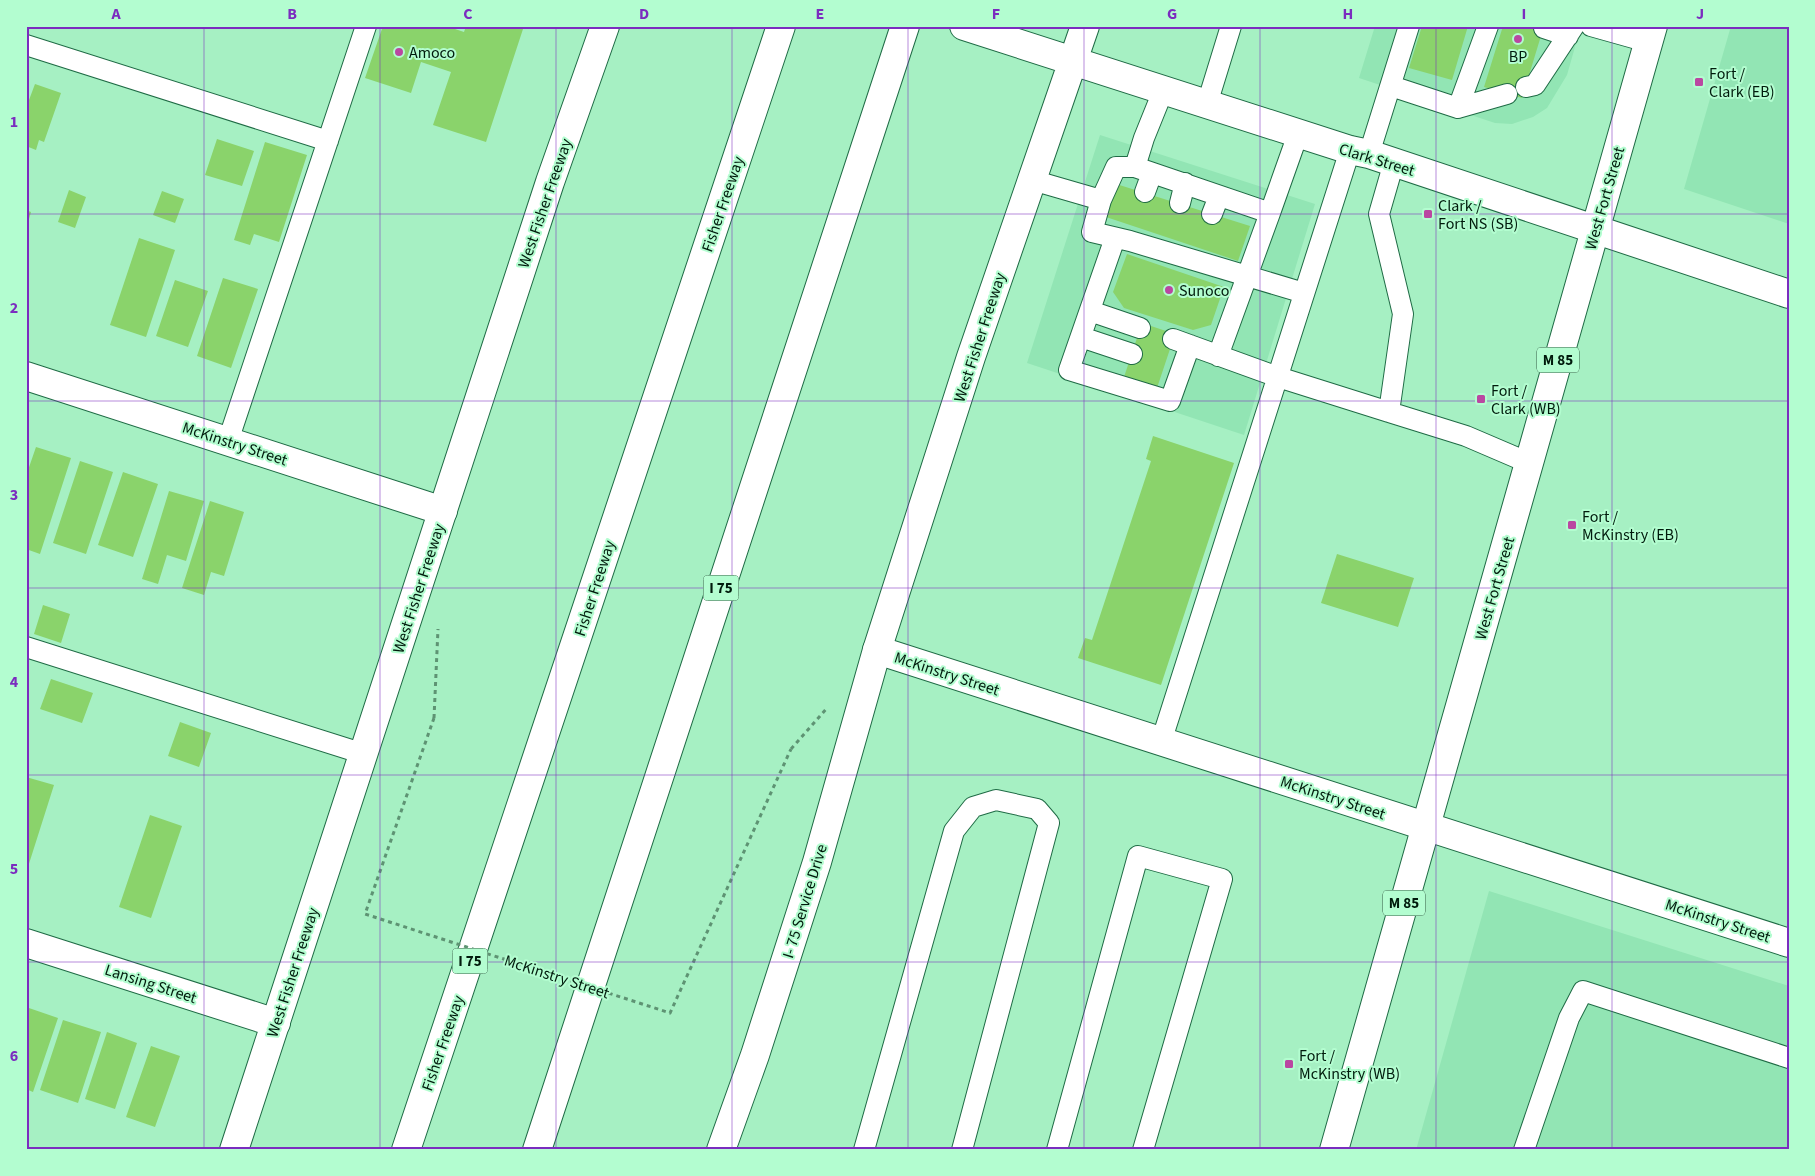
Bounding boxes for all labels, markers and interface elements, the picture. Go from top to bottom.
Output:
text: A [110,3,121,25]
text: B [287,3,297,25]
text: C [463,3,473,25]
text: D [639,3,649,25]
text: E [816,3,824,25]
text: F [992,3,1000,25]
text: G [1167,3,1177,25]
text: H [1343,3,1353,25]
text: I [1522,3,1526,25]
text: J [1696,3,1704,25]
marker: BP [1512,33,1524,45]
place label: Amoco [409,42,455,64]
marker: Amoco [393,46,405,58]
place label: BP [1509,46,1527,68]
place label: Fort / Clark (EB) [1709,63,1775,103]
marker: Fort / Clark (EB) [1693,76,1705,88]
text: 1 [10,111,18,133]
street label: West Fisher Freeway [513,135,578,271]
street label: Clark Street [1336,138,1418,182]
street label: West Fort Street [1580,144,1630,252]
street label: Fisher Freeway [696,153,750,255]
place label: Clark / Fort NS (SB) [1438,195,1518,235]
marker: Clark / Fort NS (SB) [1422,208,1434,220]
street label: West Fisher Freeway [949,269,1011,405]
place label: Sunoco [1179,280,1229,302]
marker: Sunoco [1163,284,1175,296]
text: 2 [10,297,18,319]
road number: M 85 [1537,348,1579,372]
place label: Fort / Clark (WB) [1491,380,1561,420]
marker: Fort / Clark (WB) [1475,393,1487,405]
street label: McKinstry Street [179,417,291,471]
text: 3 [10,484,18,506]
place label: Fort / McKinstry (EB) [1582,506,1679,546]
marker: Fort / McKinstry (EB) [1566,519,1578,531]
street label: West Fisher Freeway [388,520,450,656]
street label: West Fort Street [1470,534,1520,642]
street label: Fisher Freeway [569,537,621,639]
road number: I 75 [704,576,738,600]
street label: McKinstry Street [891,647,1003,701]
text: 4 [10,671,19,693]
street label: McKinstry Street [1277,771,1389,825]
street label: I- 75 Service Drive [777,842,833,961]
text: 5 [10,858,18,880]
road number: M 85 [1383,890,1425,916]
street label: McKinstry Street [1662,894,1774,948]
street label: West Fisher Freeway [262,904,324,1040]
road number: I 75 [452,948,488,974]
street label: McKinstry Street [501,950,613,1004]
street label: Lansing Street [102,959,200,1009]
street label: Fisher Freeway [416,992,470,1094]
text: 6 [10,1045,18,1067]
place label: Fort / McKinstry (WB) [1299,1045,1400,1085]
marker: Fort / McKinstry (WB) [1283,1058,1295,1070]

